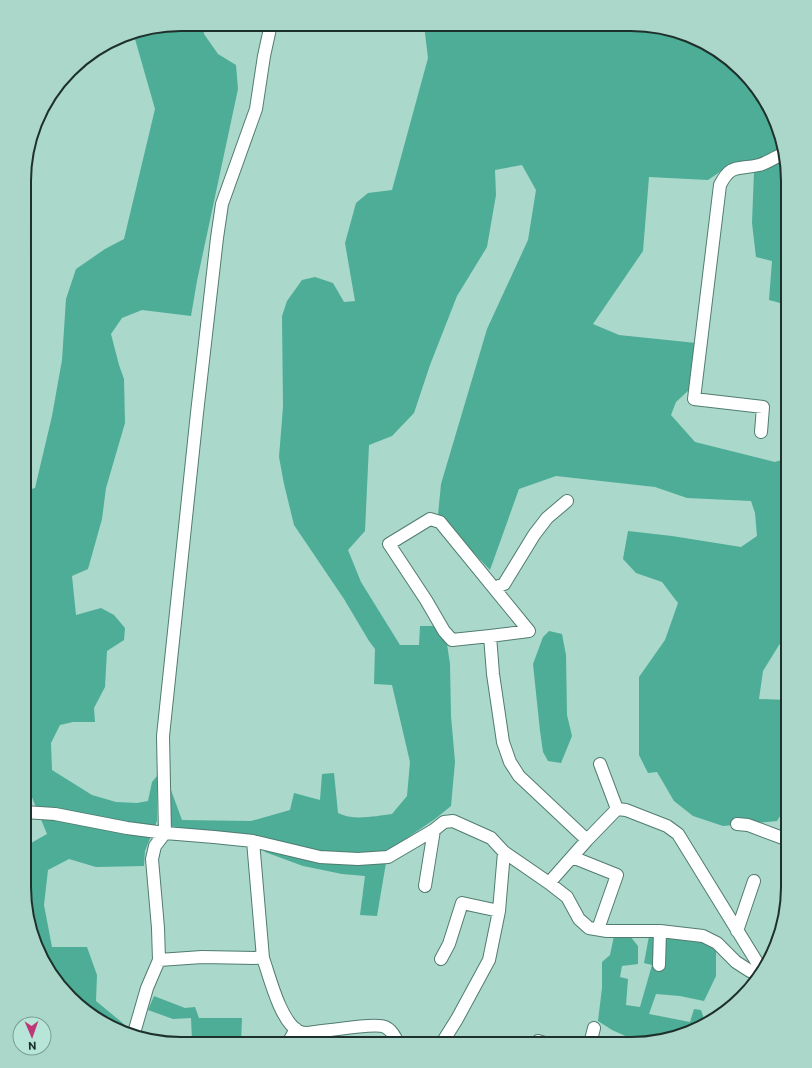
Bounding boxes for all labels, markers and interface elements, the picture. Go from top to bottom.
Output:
north arrow [12,1016,52,1056]
text: N [28,1040,37,1053]

